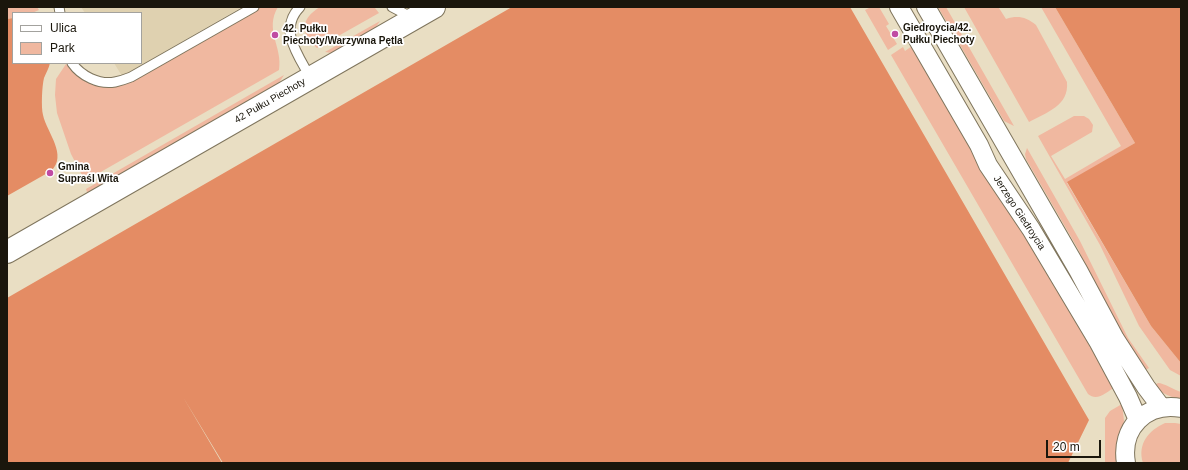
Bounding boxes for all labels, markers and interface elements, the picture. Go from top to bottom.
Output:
legend [12,12,142,64]
text: Ulica [50,21,77,35]
place label: Giedroycia/42. Pułku Piechoty [903,22,975,46]
place label: 42. Pułku Piechoty/Warzywna Pętla [283,23,403,46]
marker: Giedroycia/42. Pułku Piechoty [890,29,900,39]
marker: 42. Pułku Piechoty/Warzywna Pętla [270,30,280,40]
text: Park [50,41,75,55]
street label: 42 Pułku Piechoty [232,76,308,126]
place label: Gmina Supraśl Wita [58,161,118,184]
marker: Gmina Supraśl Wita [45,168,55,178]
street label: Jerzego Giedroycia [991,174,1047,252]
scale bar [1048,432,1103,458]
text: 20 m [1053,440,1080,454]

